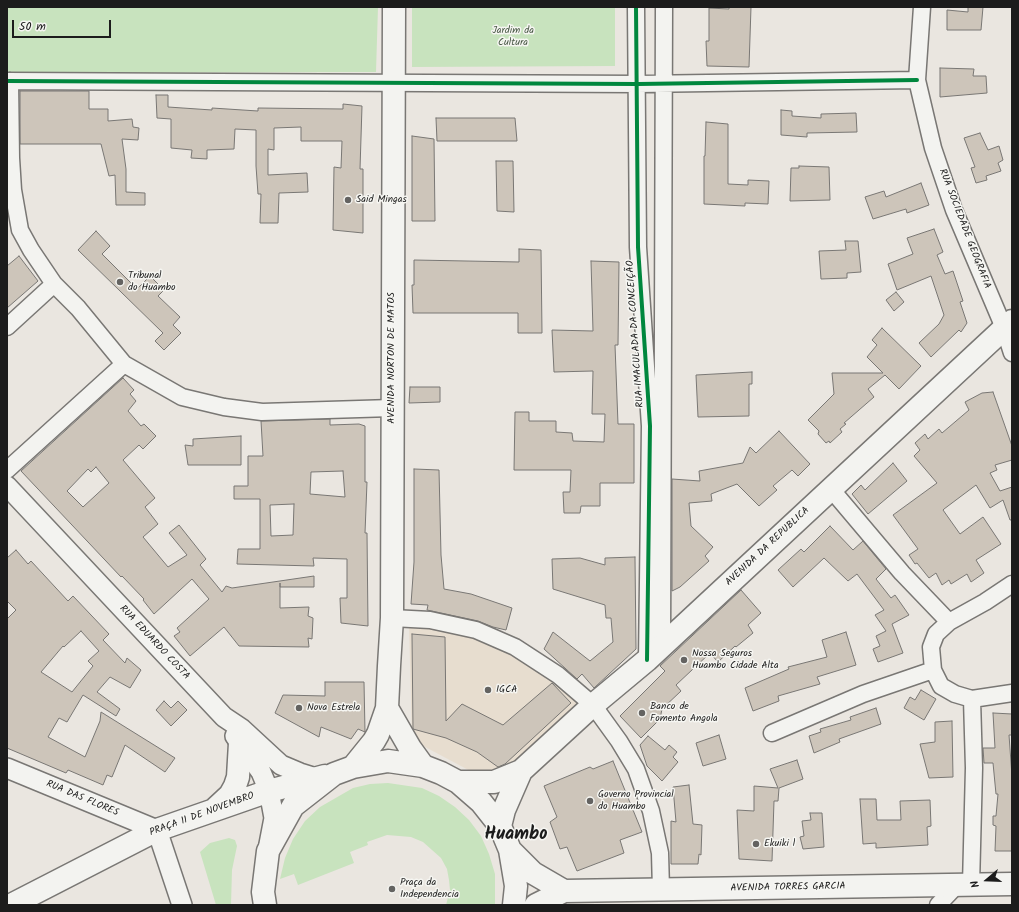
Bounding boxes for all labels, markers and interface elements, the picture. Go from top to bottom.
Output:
scale bar [14,12,113,38]
text: 50 m [19,17,46,36]
park label: Jardim da Cultura [492,25,534,48]
street label: RUA SOCIEDADE GEOGRAFIA [936,167,992,291]
place label: Said Mingas [356,194,407,206]
marker: Said Mingas [343,195,353,205]
street label: RUA IMACULADA DA CONCEIÇÃO [625,260,647,408]
place label: Tribunal do Huambo [128,270,175,294]
marker: Tribunal do Huambo [115,277,125,287]
street label: AVENIDA NORTON DE MATOS [386,292,398,424]
street label: AVENIDA DA REPUBLICA [724,505,812,589]
street label: RUA EDUARDO COSTA [116,603,192,683]
place label: Nossa Seguros Huambo Cidade Alta [692,648,779,672]
marker: Nossa Seguros Huambo Cidade Alta [679,655,689,665]
place label: IGCA [496,684,517,696]
marker: IGCA [483,685,493,695]
place label: Banco de Fomento Angola [650,701,718,724]
place label: Nova Estrela [307,702,360,714]
marker: Nova Estrela [294,703,304,713]
marker: Banco de Fomento Angola [637,708,647,718]
street label: RUA DAS FLORES [44,778,120,820]
place label: Governo Provincial do Huambo [598,789,674,812]
street label: PRAÇA 11 DE NOVEMBRO [148,790,256,840]
marker: Governo Provincial do Huambo [585,796,595,806]
district label: Huambo [485,825,547,847]
place label: Ekuiki l [764,838,795,850]
marker: Ekuiki l [751,839,761,849]
north arrow [967,860,1007,900]
place label: Praça da Independencia [400,877,459,900]
text: N [966,878,985,890]
street label: AVENIDA TORRES GARCIA [730,881,846,895]
marker: Praça da Independencia [387,884,397,894]

